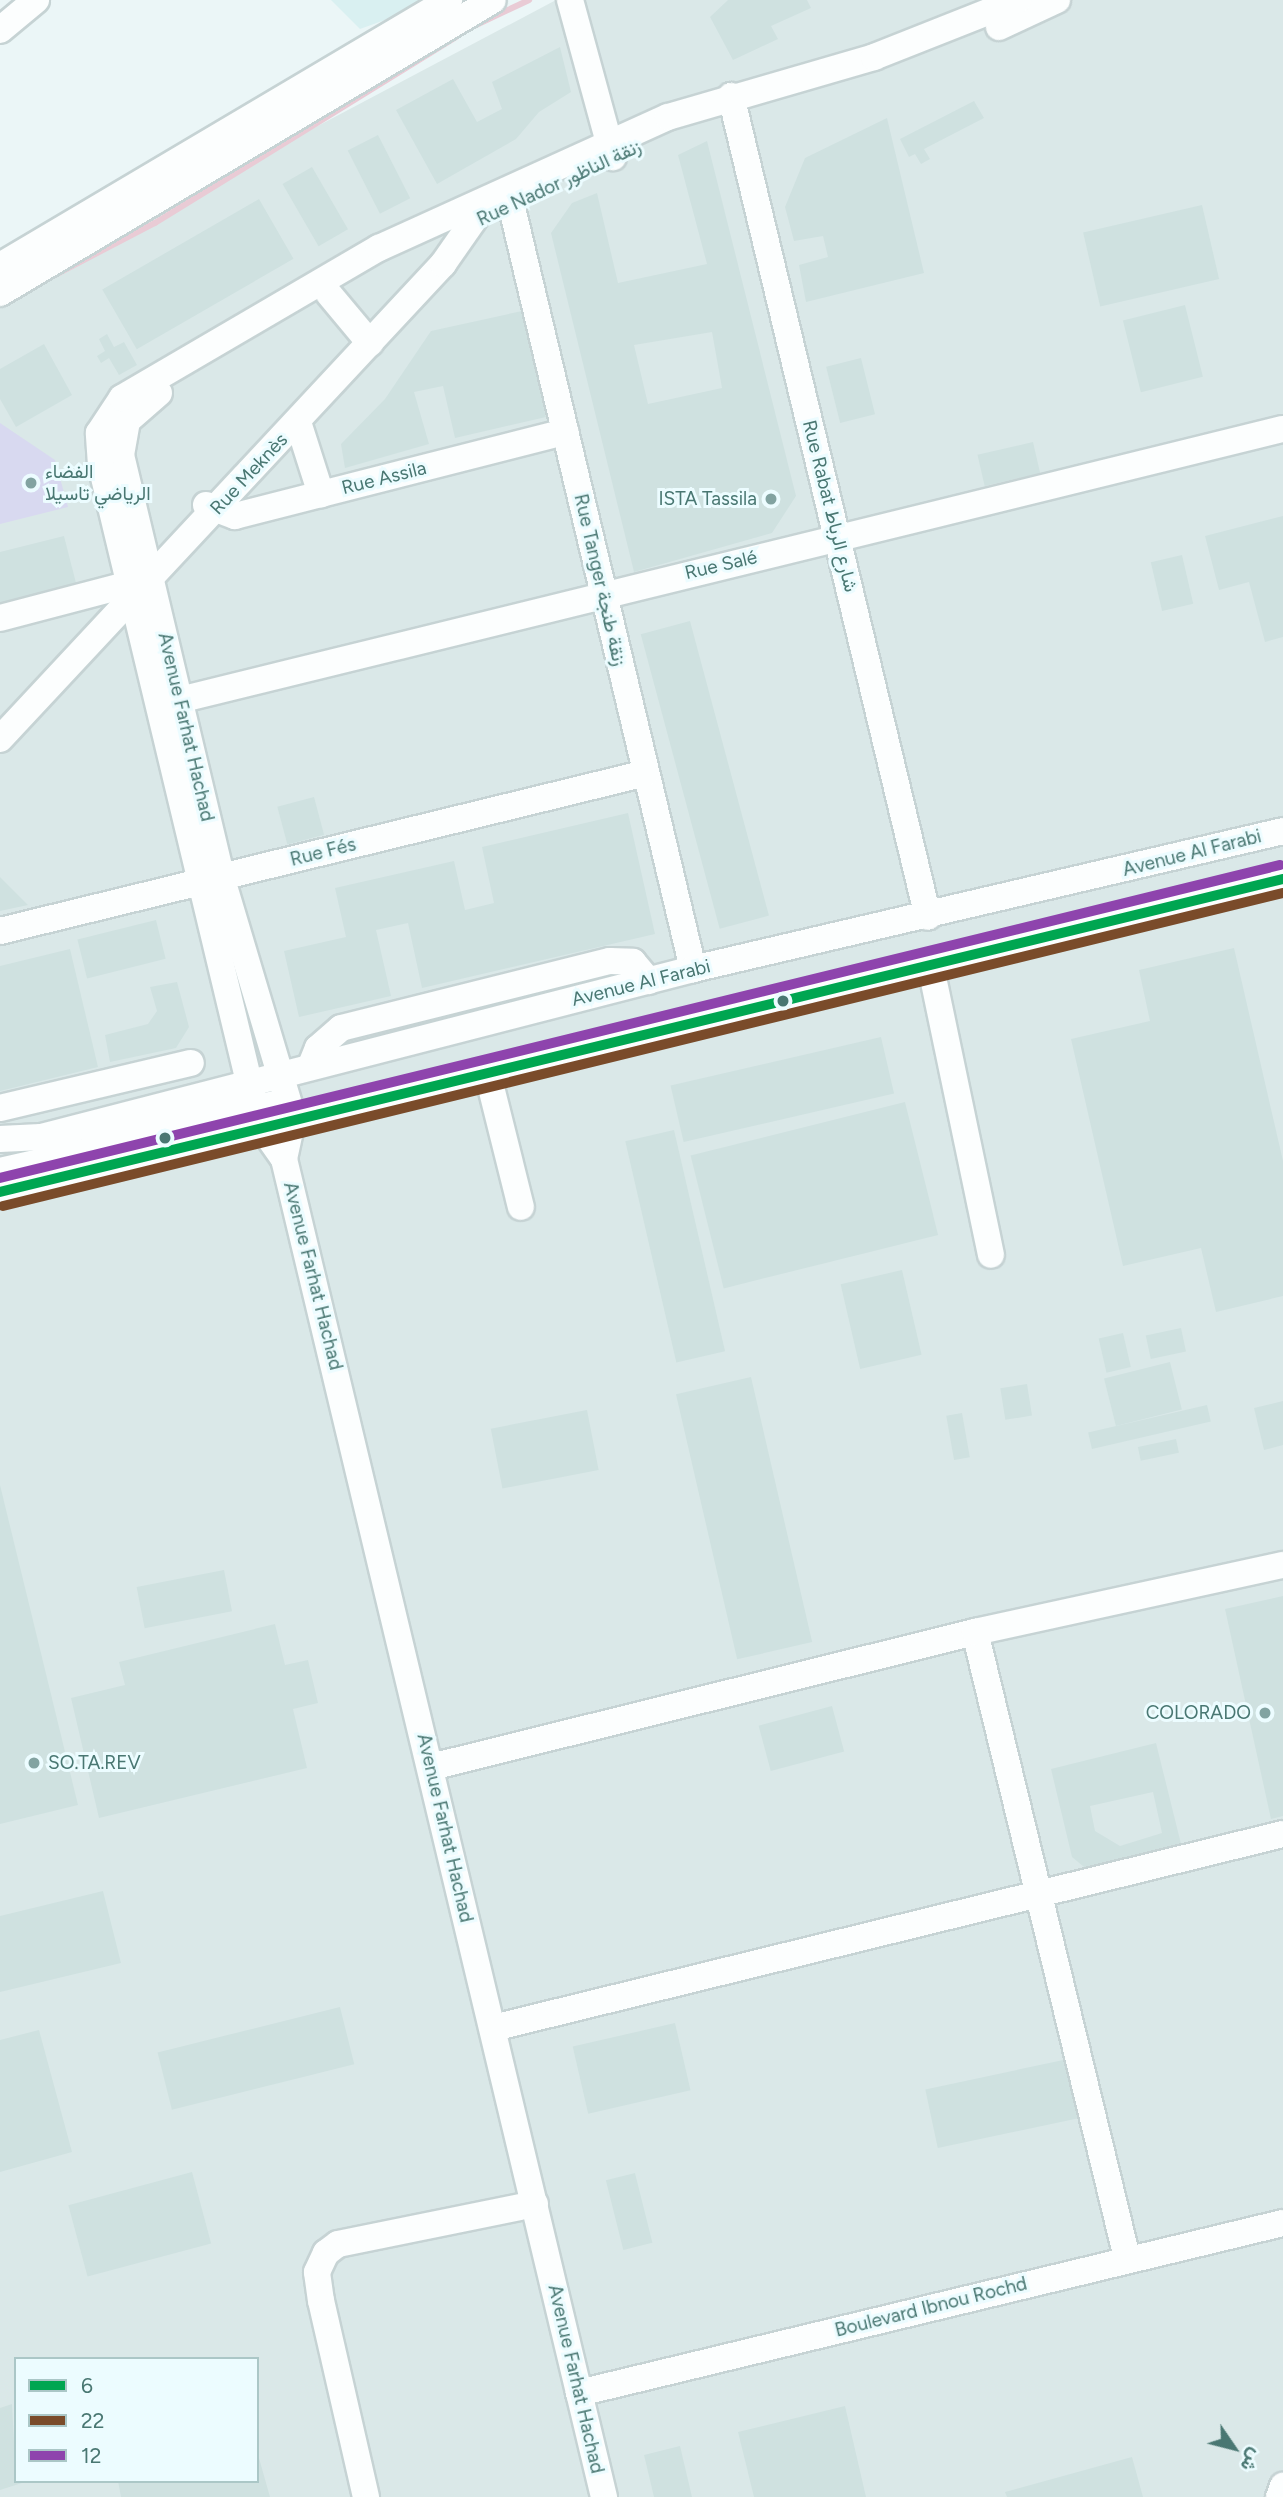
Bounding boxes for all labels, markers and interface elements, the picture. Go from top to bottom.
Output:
street label: Rue Nador زنقة الناظور [473,135,645,231]
street label: Rue Rabat شارع الرباط [798,418,862,594]
street label: Rue Meknès [206,429,292,519]
street label: Rue Assila [339,456,429,500]
place label: الفضاء الرياضي تاسيلا [45,461,151,505]
marker: الفضاء الرياضي تاسيلا [23,475,39,491]
place label: ISTA Tassila [658,488,757,510]
marker: ISTA Tassila [763,491,779,507]
street label: Rue Tanger زنقة طنجة [569,492,631,668]
street label: Rue Salé [683,546,759,584]
street label: Avenue Farhat Hachad [153,630,219,824]
street label: Avenue Al Farabi [1120,825,1264,881]
street label: Rue Fés [288,833,358,871]
street label: Avenue Al Farabi [569,955,713,1011]
unlabelled marker [776,994,790,1008]
unlabelled marker [158,1131,172,1145]
street label: Avenue Farhat Hachad [279,1180,347,1372]
place label: COLORADO [1146,1702,1251,1724]
marker: COLORADO [1257,1705,1273,1721]
street label: Avenue Farhat Hachad [412,1731,478,1925]
place label: SO.TA.REV [48,1752,141,1774]
marker: SO.TA.REV [26,1755,42,1771]
street label: Boulevard Ibnou Rochd [833,2272,1029,2342]
street label: Avenue Farhat Hachad [543,2282,609,2476]
legend [14,2357,259,2483]
text: 6 [81,2373,93,2398]
text: 22 [81,2408,104,2433]
north arrow [1199,2413,1269,2483]
text: 12 [81,2443,101,2468]
text: ش [1236,2444,1268,2476]

